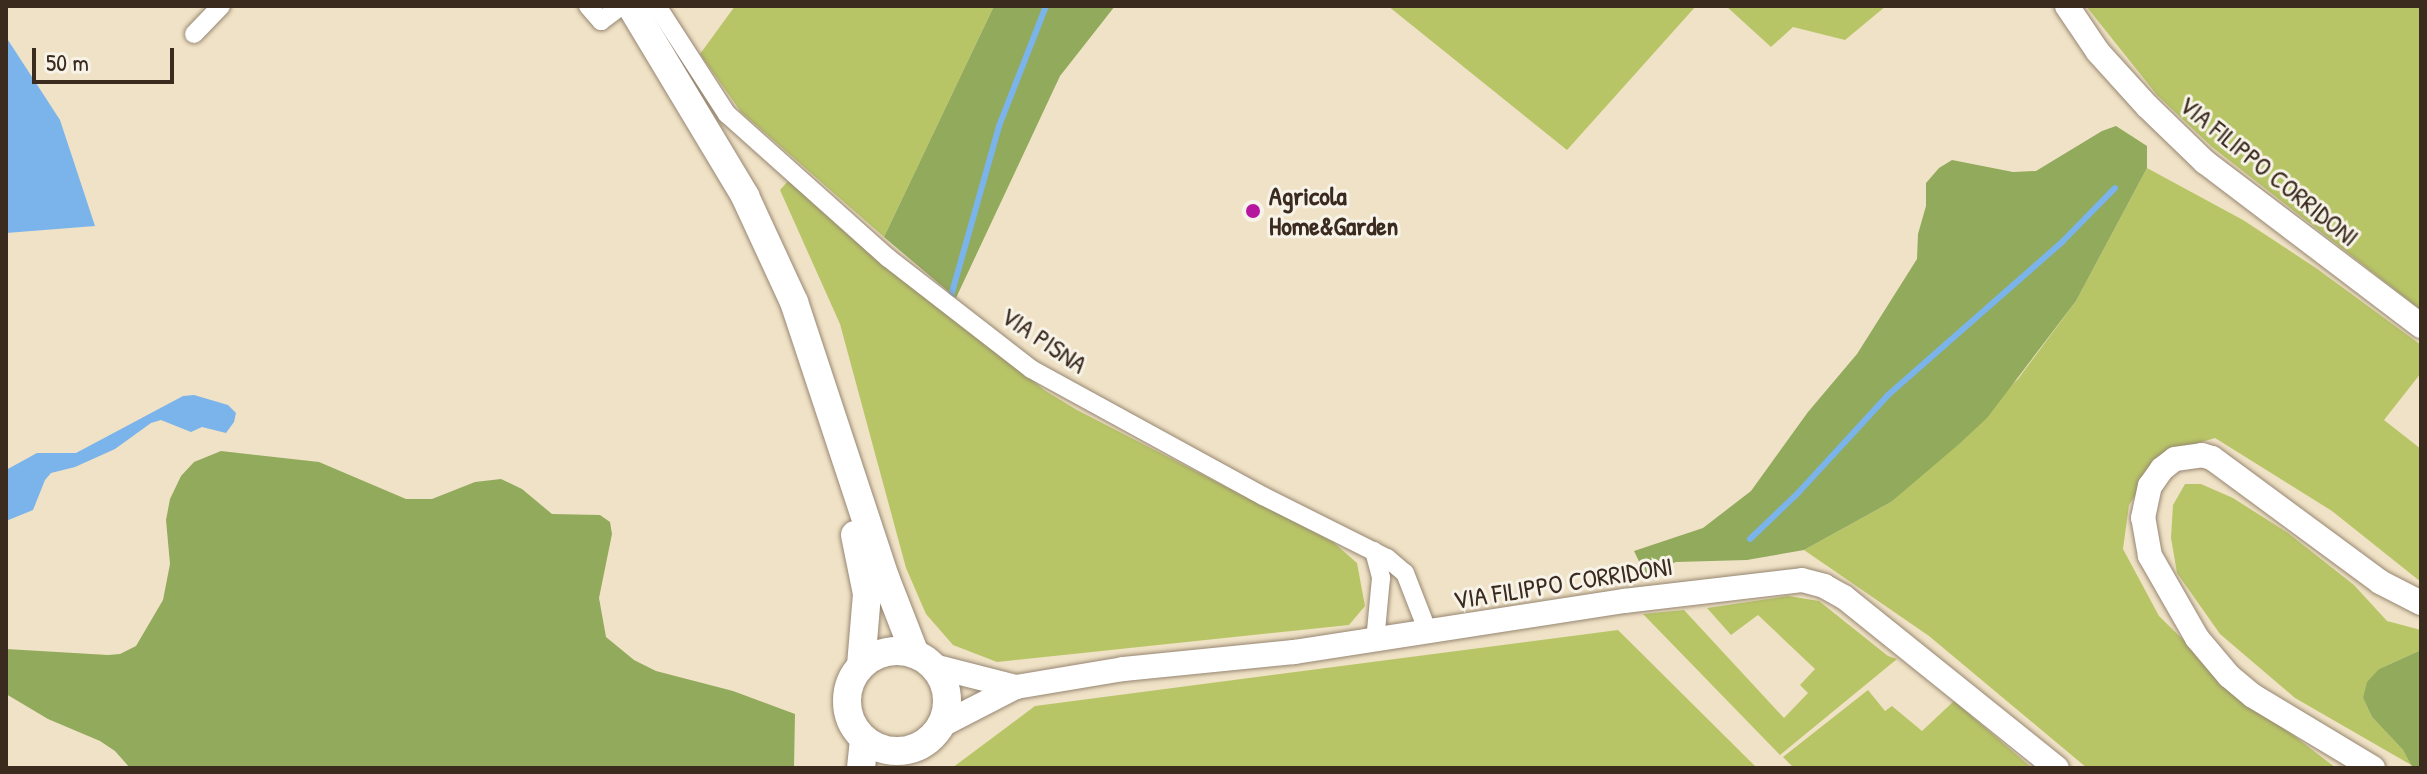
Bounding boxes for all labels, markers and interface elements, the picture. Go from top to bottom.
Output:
scale bar [36,32,178,82]
text: 50 m [46,46,89,78]
street label: VIA FILIPPO CORRIDONI [2173,89,2365,253]
place label: Agricola Home&Garden [1269,180,1398,242]
marker: Agricola Home&Garden [1244,202,1262,220]
street label: VIA PISNA [995,300,1093,380]
street label: VIA FILIPPO CORRIDONI [1451,550,1675,616]

